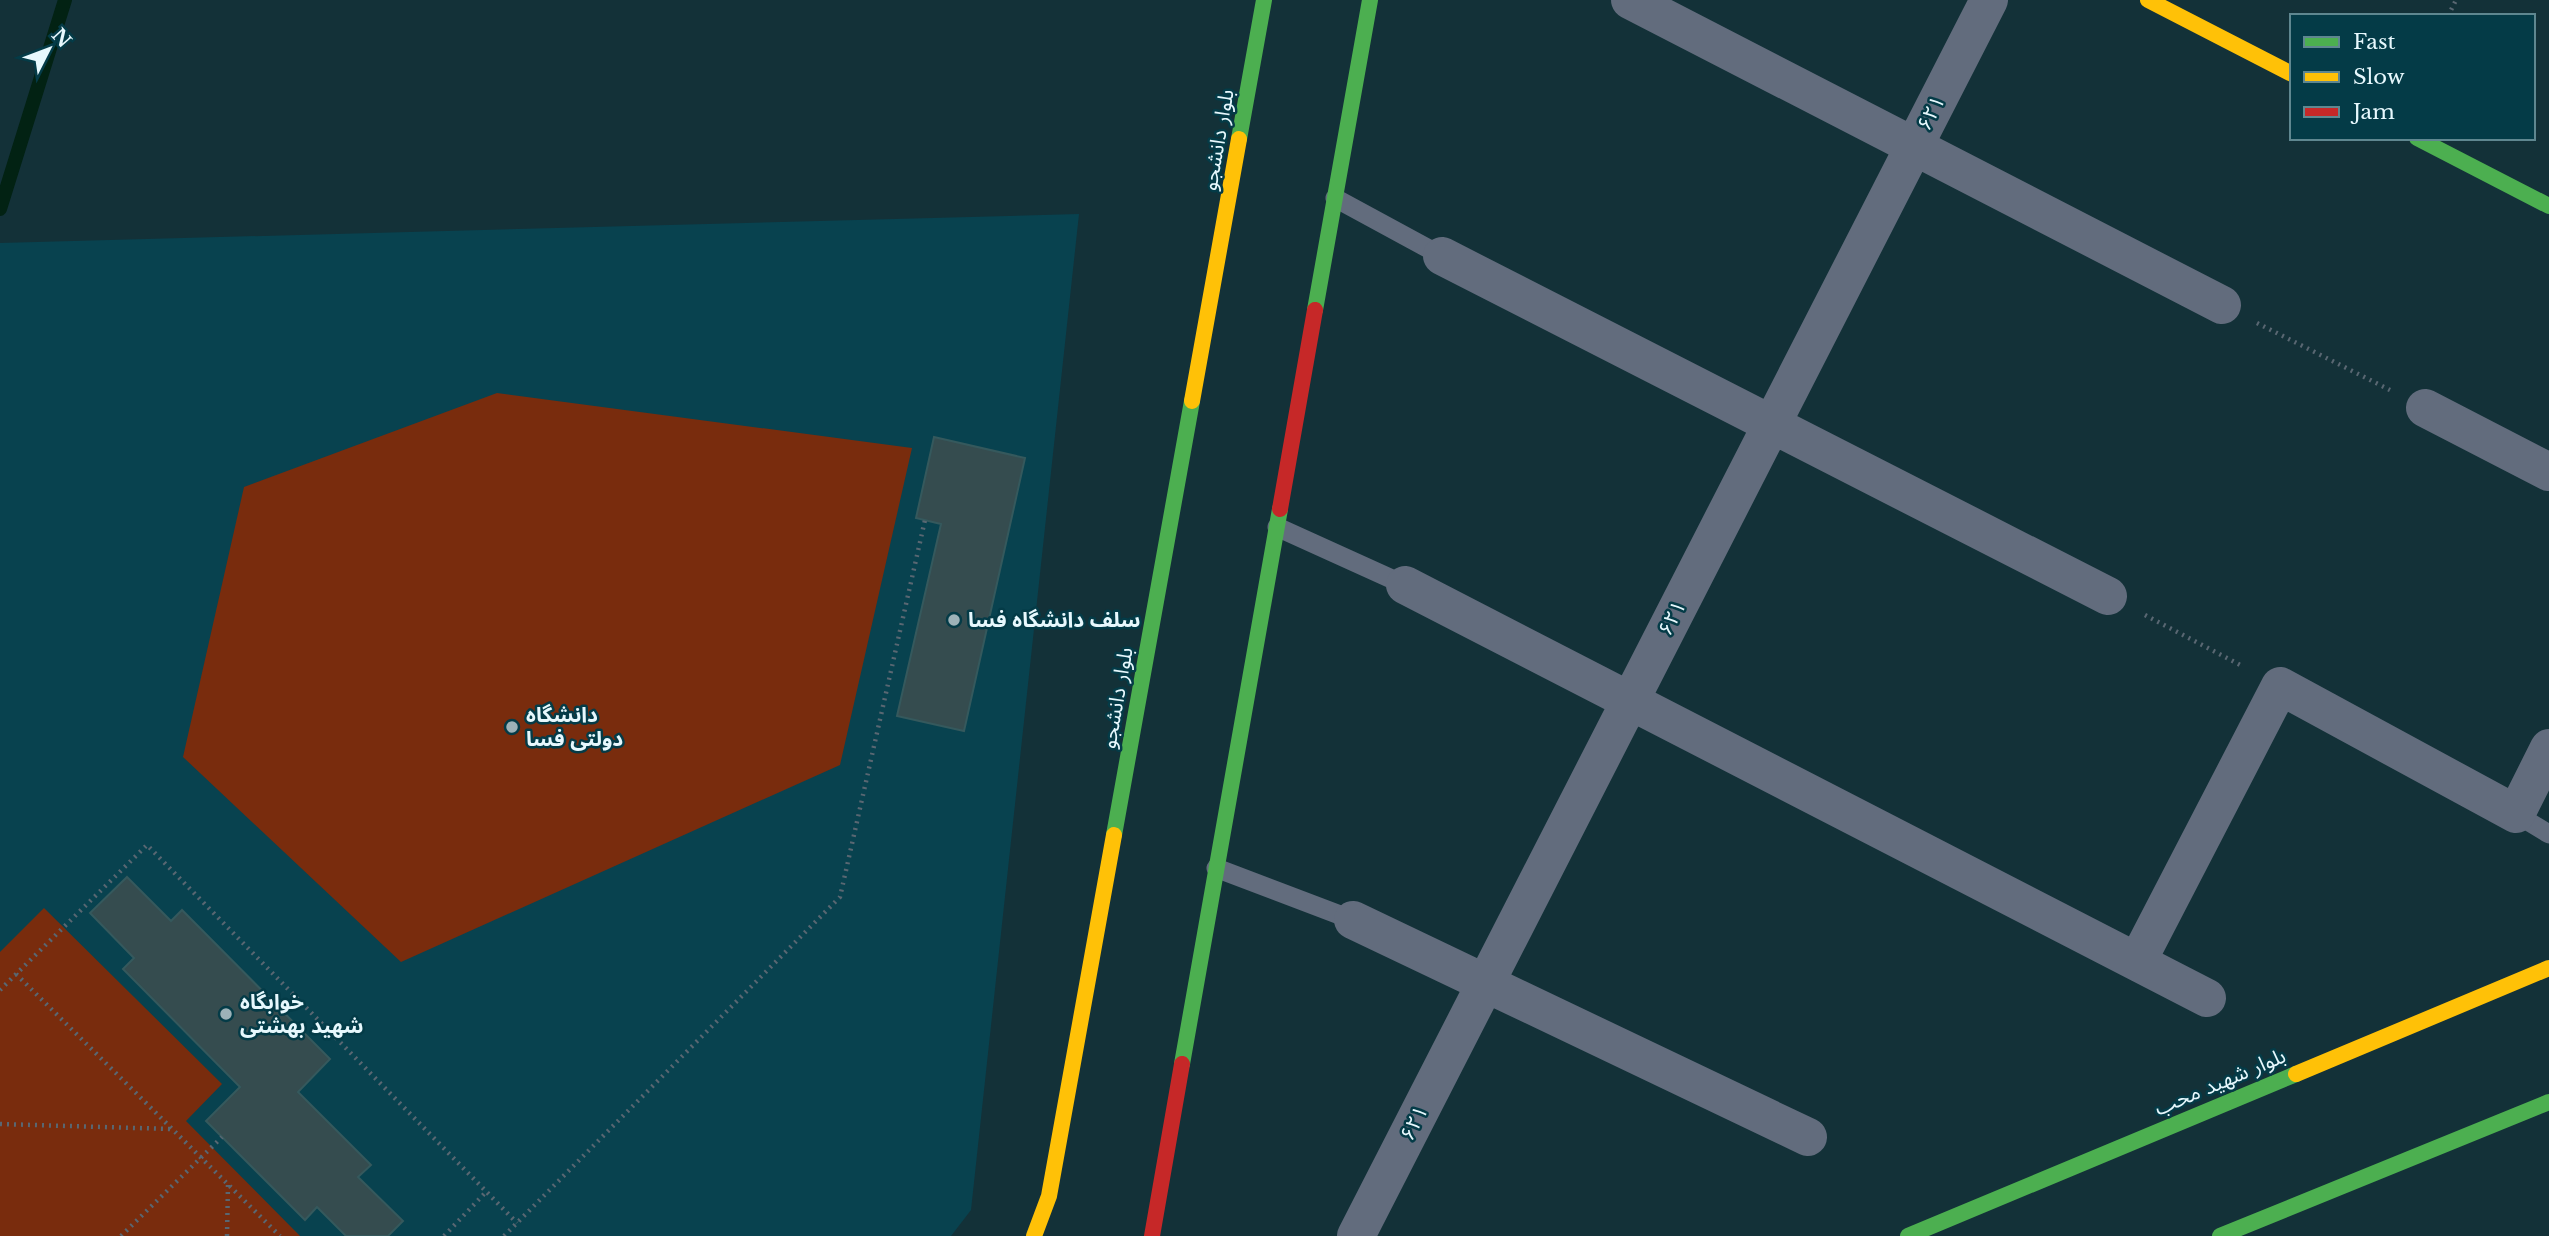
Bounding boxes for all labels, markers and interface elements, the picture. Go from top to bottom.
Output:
north arrow [14,14,84,84]
legend [2290,14,2535,140]
text: N [47,24,76,52]
text: Fast [2353,29,2395,55]
text: Slow [2353,64,2405,90]
street label: بلوار دانشجو [1196,87,1240,193]
street label: ۶۲۱ [1911,91,1951,135]
text: Jam [2350,99,2395,125]
street label: ۶۲۱ [1652,596,1692,640]
place label: سلف دانشگاه فسا [968,607,1140,633]
marker: سلف دانشگاه فسا [946,612,962,628]
street label: بلوار دانشجو [1095,645,1139,751]
place label: دانشگاه دولتی فسا [526,702,623,752]
marker: دانشگاه دولتی فسا [504,719,520,735]
place label: خوابگاه شهید بهشتی [240,989,364,1039]
marker: خوابگاه شهید بهشتی [218,1006,234,1022]
street label: بلوار شهید محب [2150,1043,2290,1121]
street label: ۶۲۱ [1394,1101,1434,1145]

